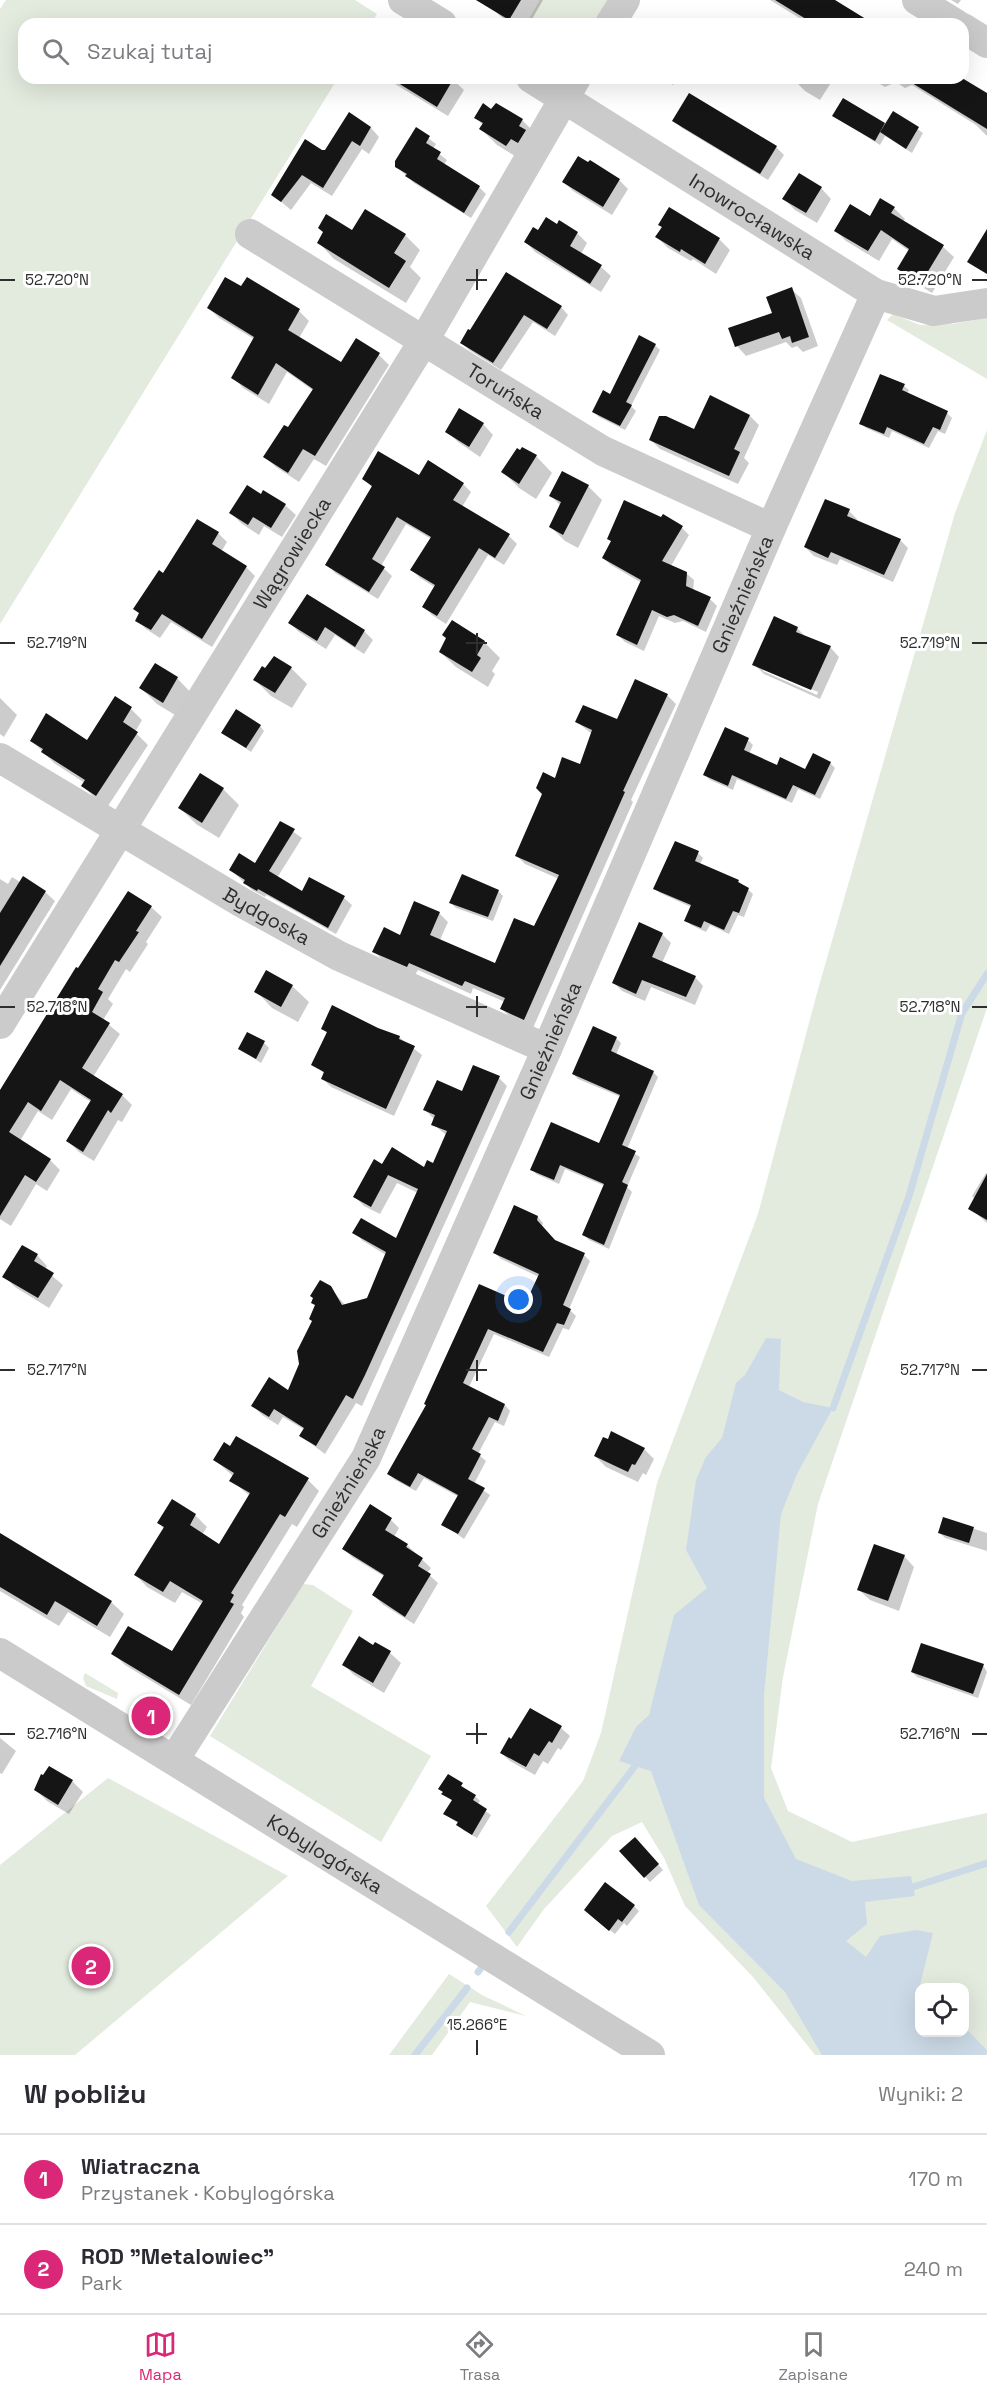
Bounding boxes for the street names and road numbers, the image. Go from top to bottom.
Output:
street label: Inowrocławska [684,167,820,266]
street label: Toruńska [462,357,549,425]
street label: Wągrowiecka [247,492,337,614]
street label: Gnieźnieńska [706,531,779,657]
street label: Bydgoska [218,881,315,951]
street label: Gnieźnieńska [513,978,587,1104]
street label: Gnieźnieńska [305,1422,391,1543]
street label: Kobylogórska [262,1808,388,1900]

